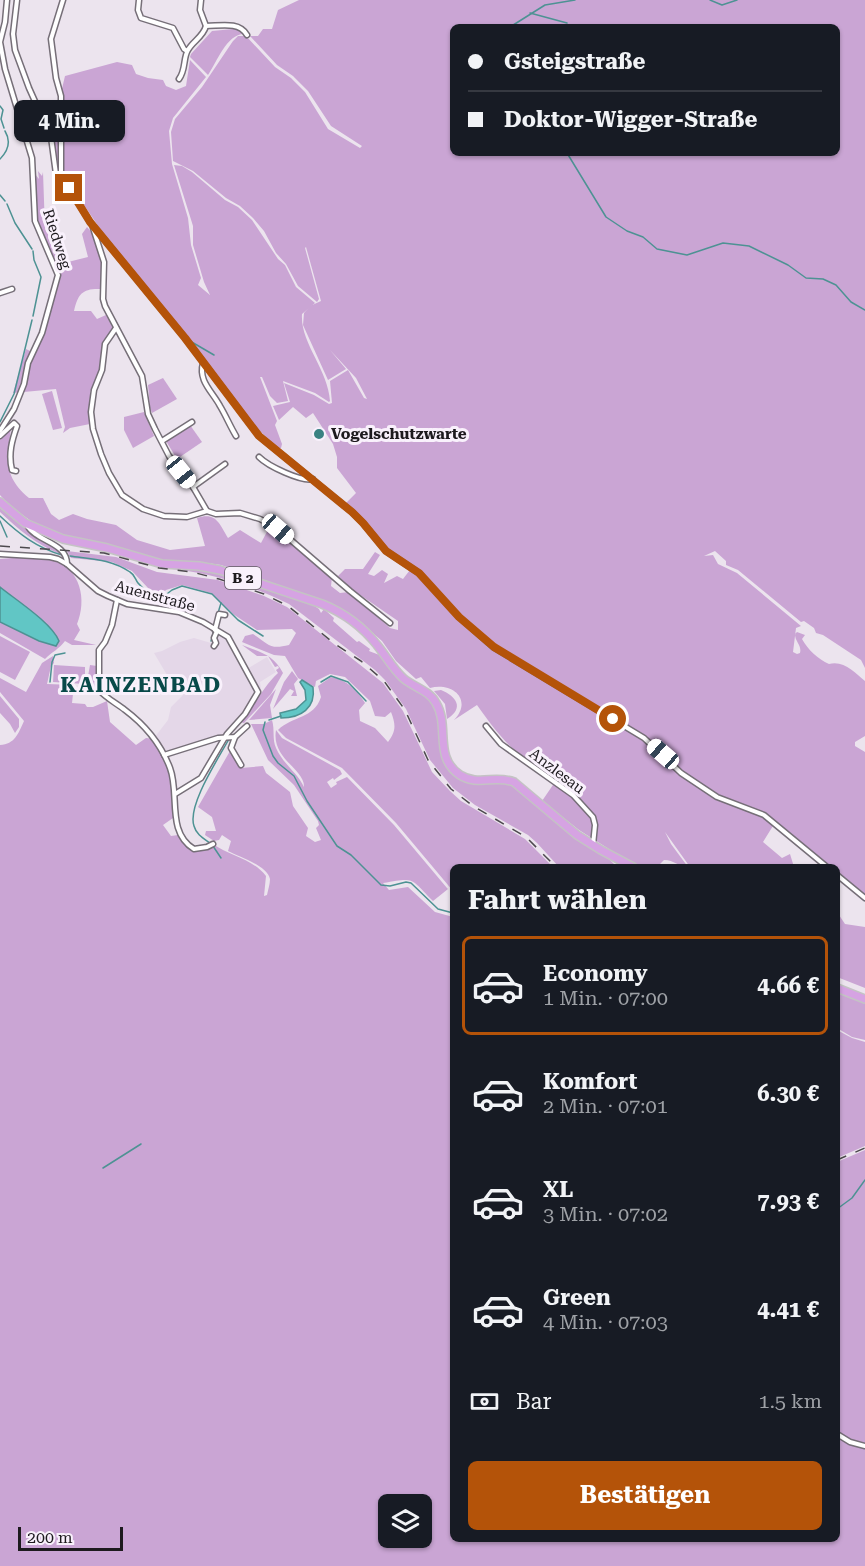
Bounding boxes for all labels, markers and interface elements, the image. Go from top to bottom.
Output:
text: Gsteigstraße [504,49,645,74]
callout: 4 Min. [14,101,124,143]
text: Doktor-Wigger-Straße [504,107,757,132]
text: 4 Min. [39,109,100,133]
route end [55,174,82,201]
street label: Riedweg [39,207,75,272]
place label: Vogelschutzwarte [331,425,467,443]
marker: Vogelschutzwarte [312,427,326,441]
car [163,452,199,492]
car [259,510,297,548]
road number: B 2 [225,567,261,589]
street label: Auenstraße [113,577,197,615]
district label: KAINZENBAD [60,673,222,697]
route start [599,705,626,732]
car [644,735,682,773]
street label: Anzlesau [526,744,589,798]
text: Fahrt wählen [468,884,647,916]
icon: car [471,959,525,1013]
text: Economy [543,961,647,986]
text: 4.66 € [757,973,819,998]
text: 1 Min. · 07:00 [543,986,668,1010]
icon: car [471,1067,525,1121]
text: Komfort [543,1069,638,1094]
text: 6.30 € [757,1081,819,1106]
text: 2 Min. · 07:01 [543,1094,668,1118]
icon: car [471,1175,525,1229]
text: XL [543,1177,573,1202]
text: 7.93 € [757,1189,819,1214]
text: 3 Min. · 07:02 [543,1202,668,1226]
icon: car [471,1283,525,1337]
text: Green [543,1285,611,1310]
text: 4.41 € [757,1297,819,1322]
text: 4 Min. · 07:03 [543,1310,668,1334]
icon: cash [468,1385,501,1418]
text: Bar [516,1389,552,1414]
text: 1.5 km [758,1389,822,1413]
button: Bestätigen [468,1461,822,1530]
map controls [378,1494,432,1548]
button: layers [378,1494,432,1548]
scale bar [18,1524,123,1552]
text: 200 m [27,1528,73,1547]

